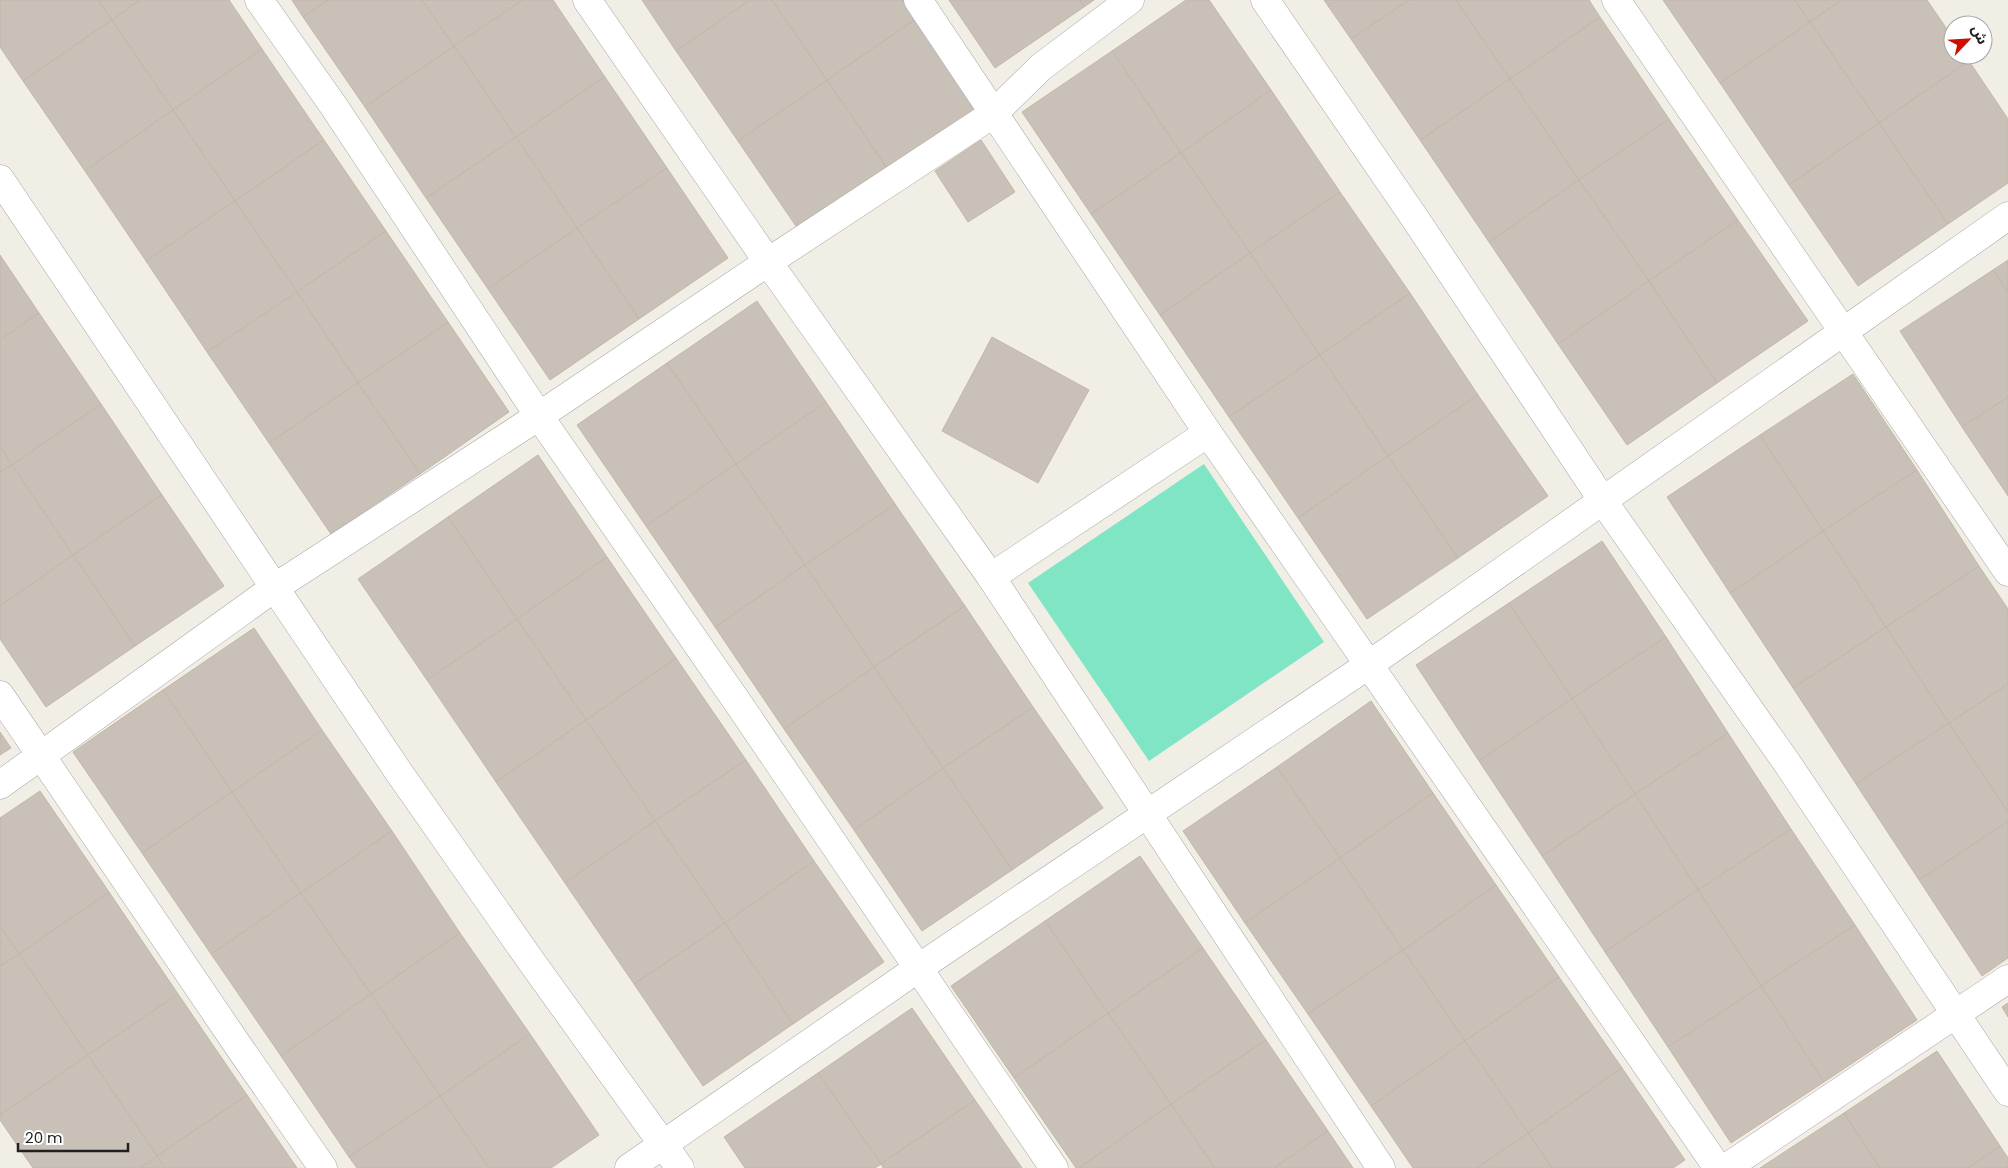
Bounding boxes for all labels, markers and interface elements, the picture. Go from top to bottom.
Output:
north arrow [1943,15,1993,65]
text: ش [1967,22,1993,47]
scale bar [18,1120,128,1152]
text: 20 m [25,1127,63,1148]

